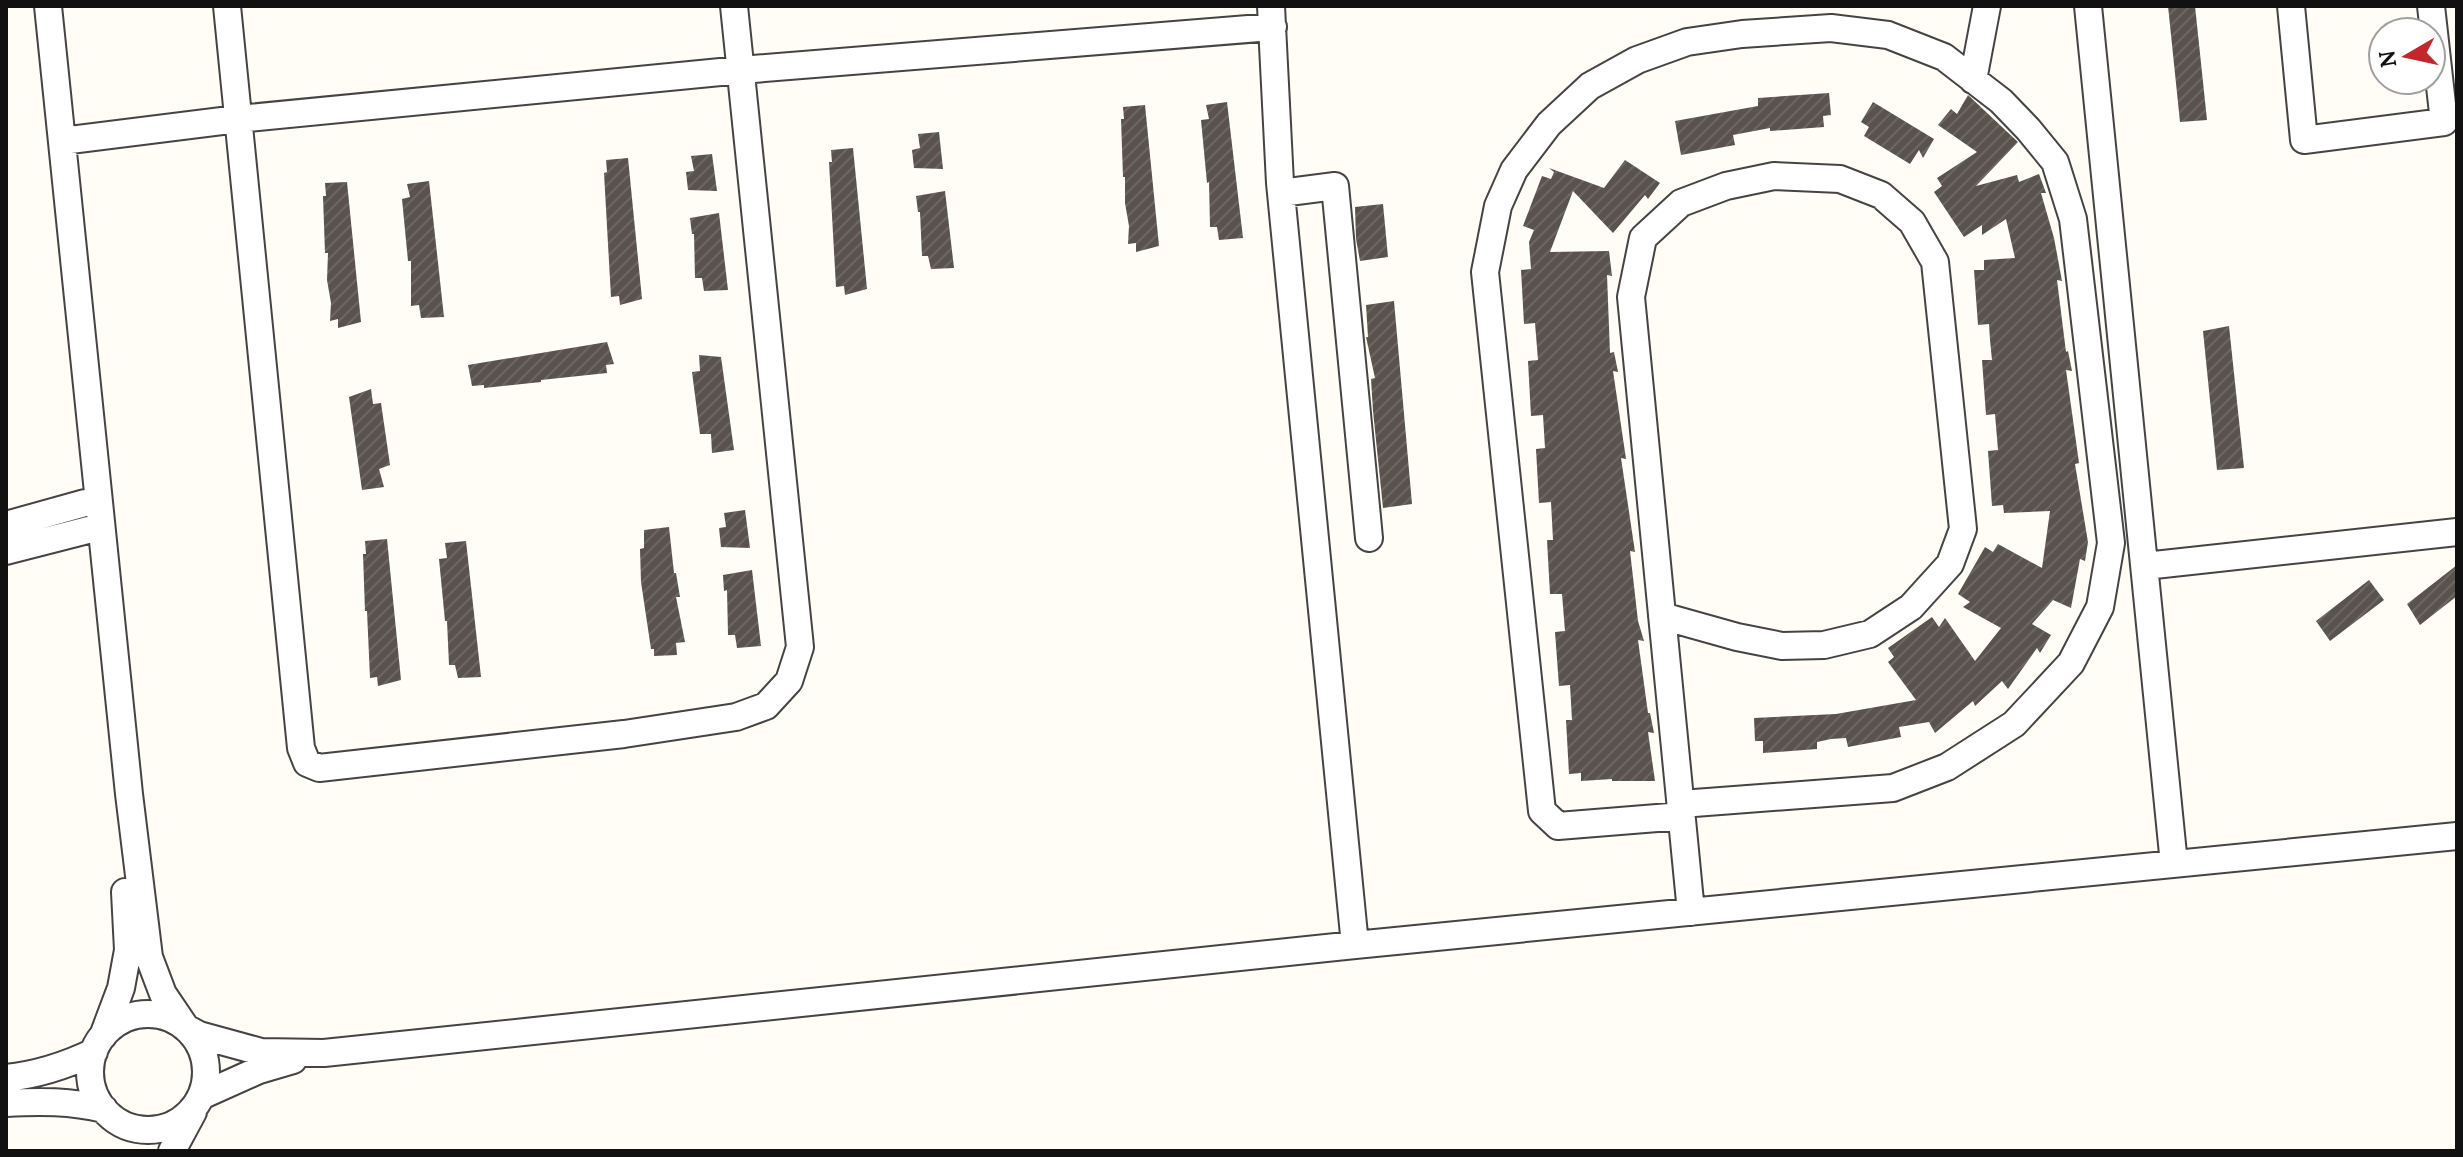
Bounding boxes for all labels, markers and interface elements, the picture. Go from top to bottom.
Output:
north arrow [2367,16,2447,96]
text: N [2372,49,2402,70]

